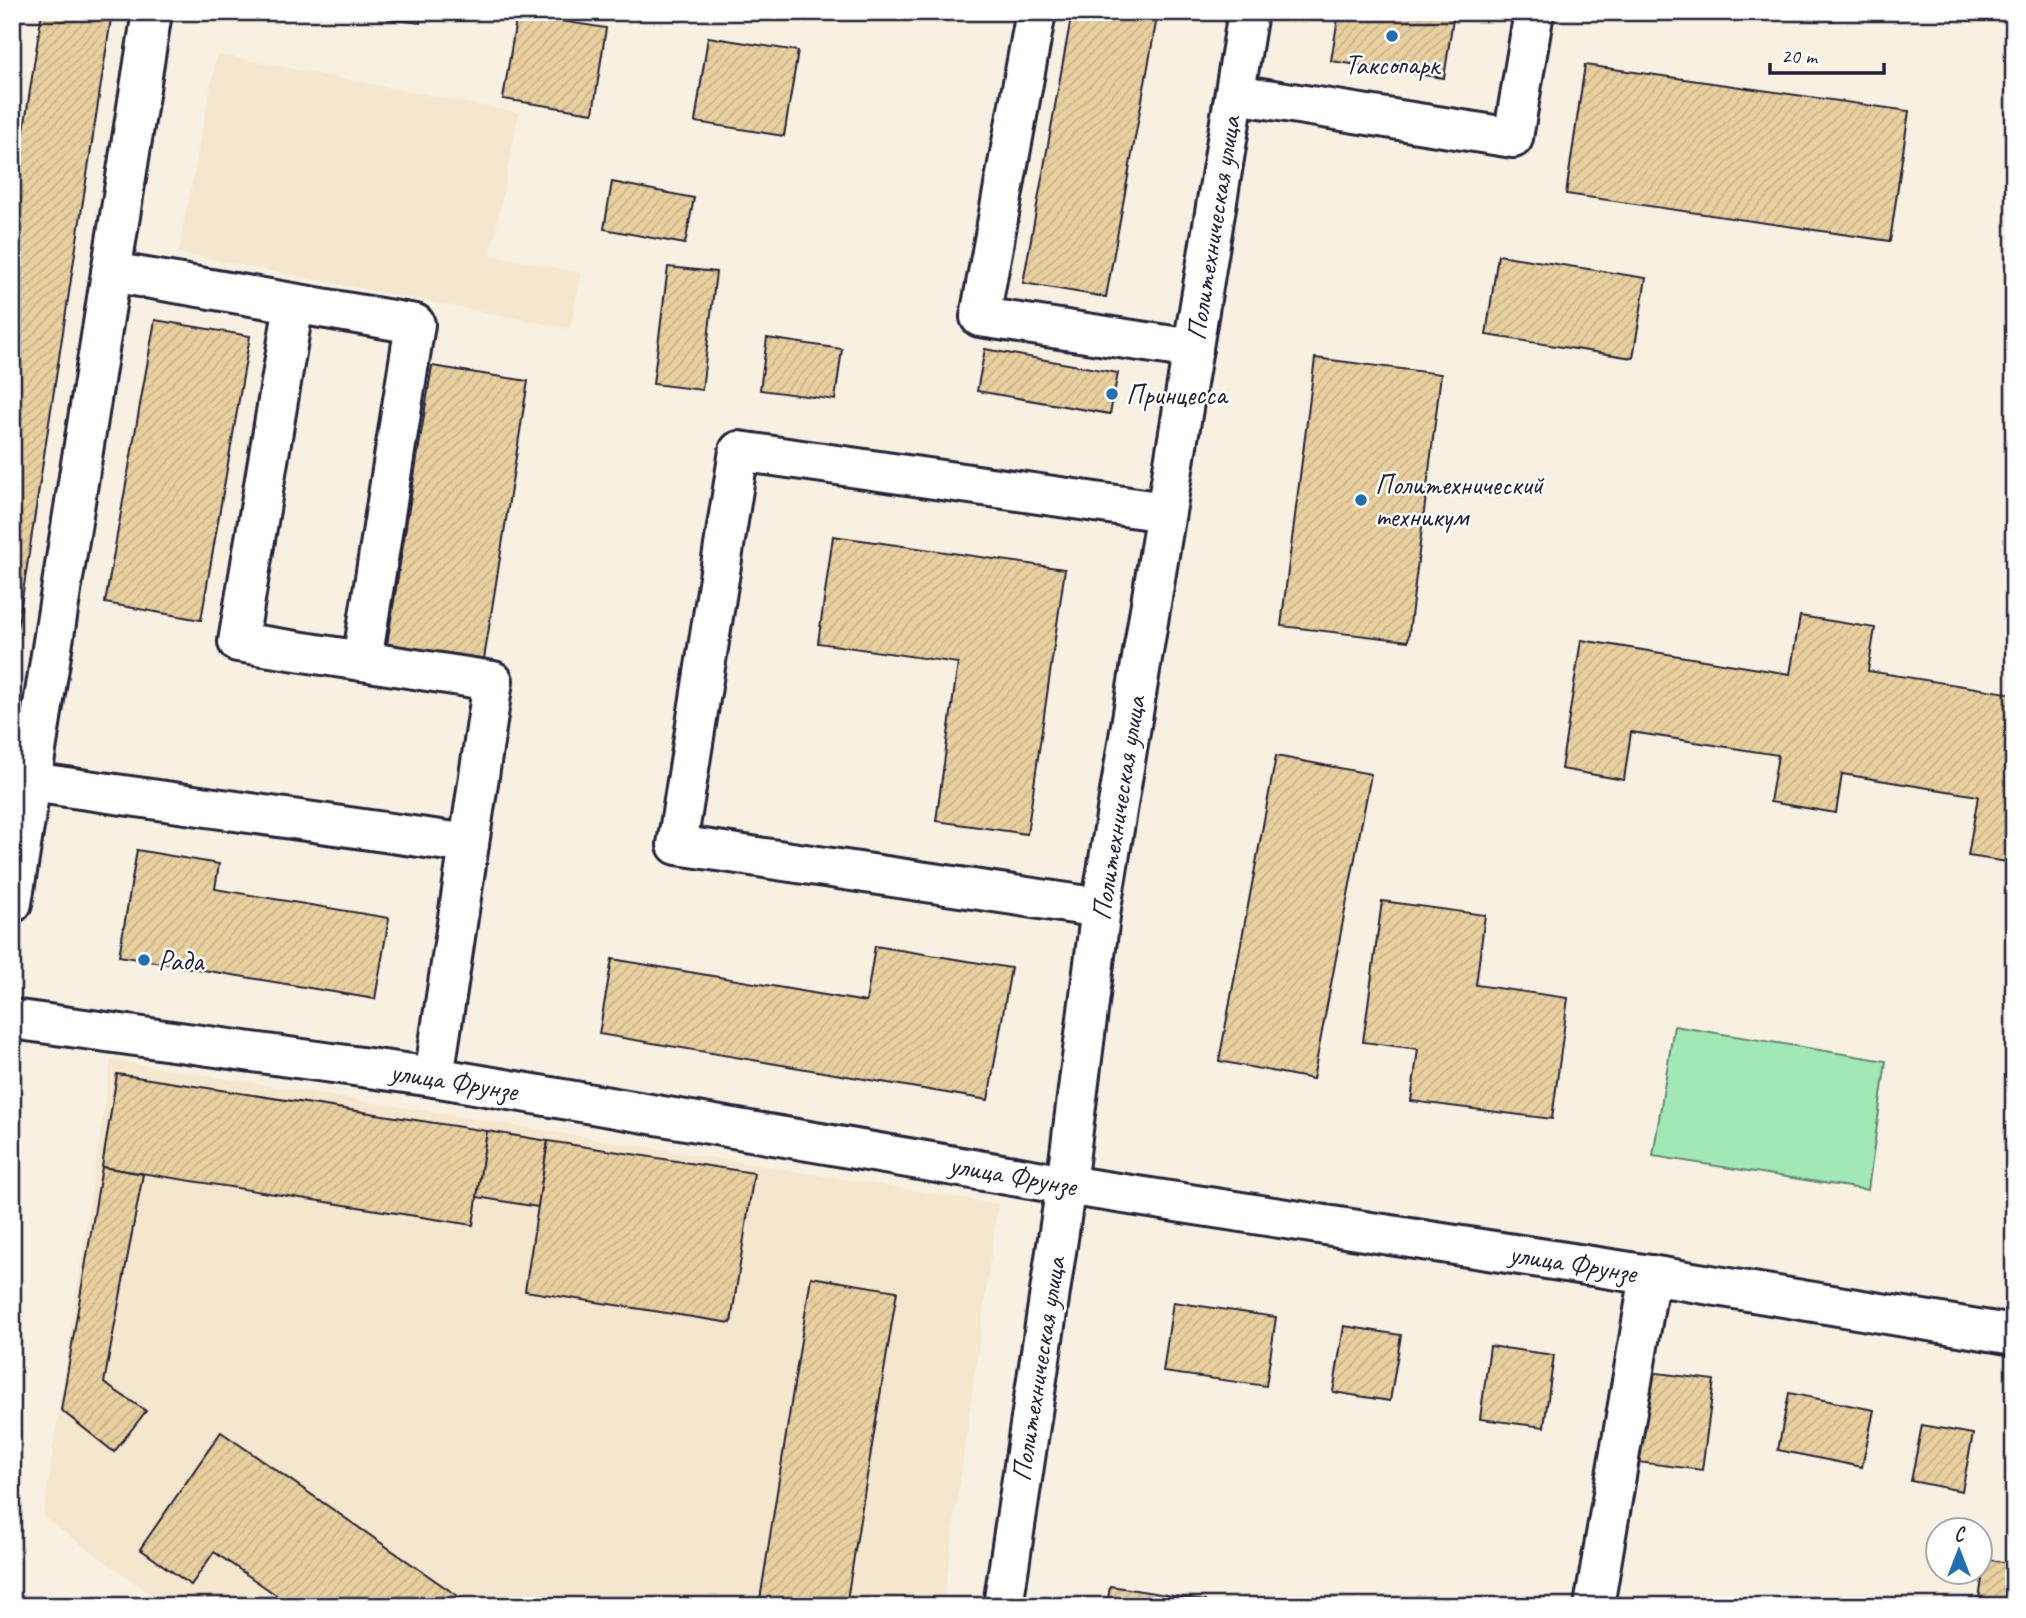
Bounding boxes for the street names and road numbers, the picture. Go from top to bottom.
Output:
street label: Политехническая улица [1178,112,1248,342]
street label: Политехническая улица [1083,692,1153,922]
street label: улица Фрунзе [386,1053,522,1109]
street label: улица Фрунзе [945,1146,1081,1204]
street label: улица Фрунзе [1505,1235,1641,1291]
street label: Политехническая улица [1003,1253,1073,1483]

